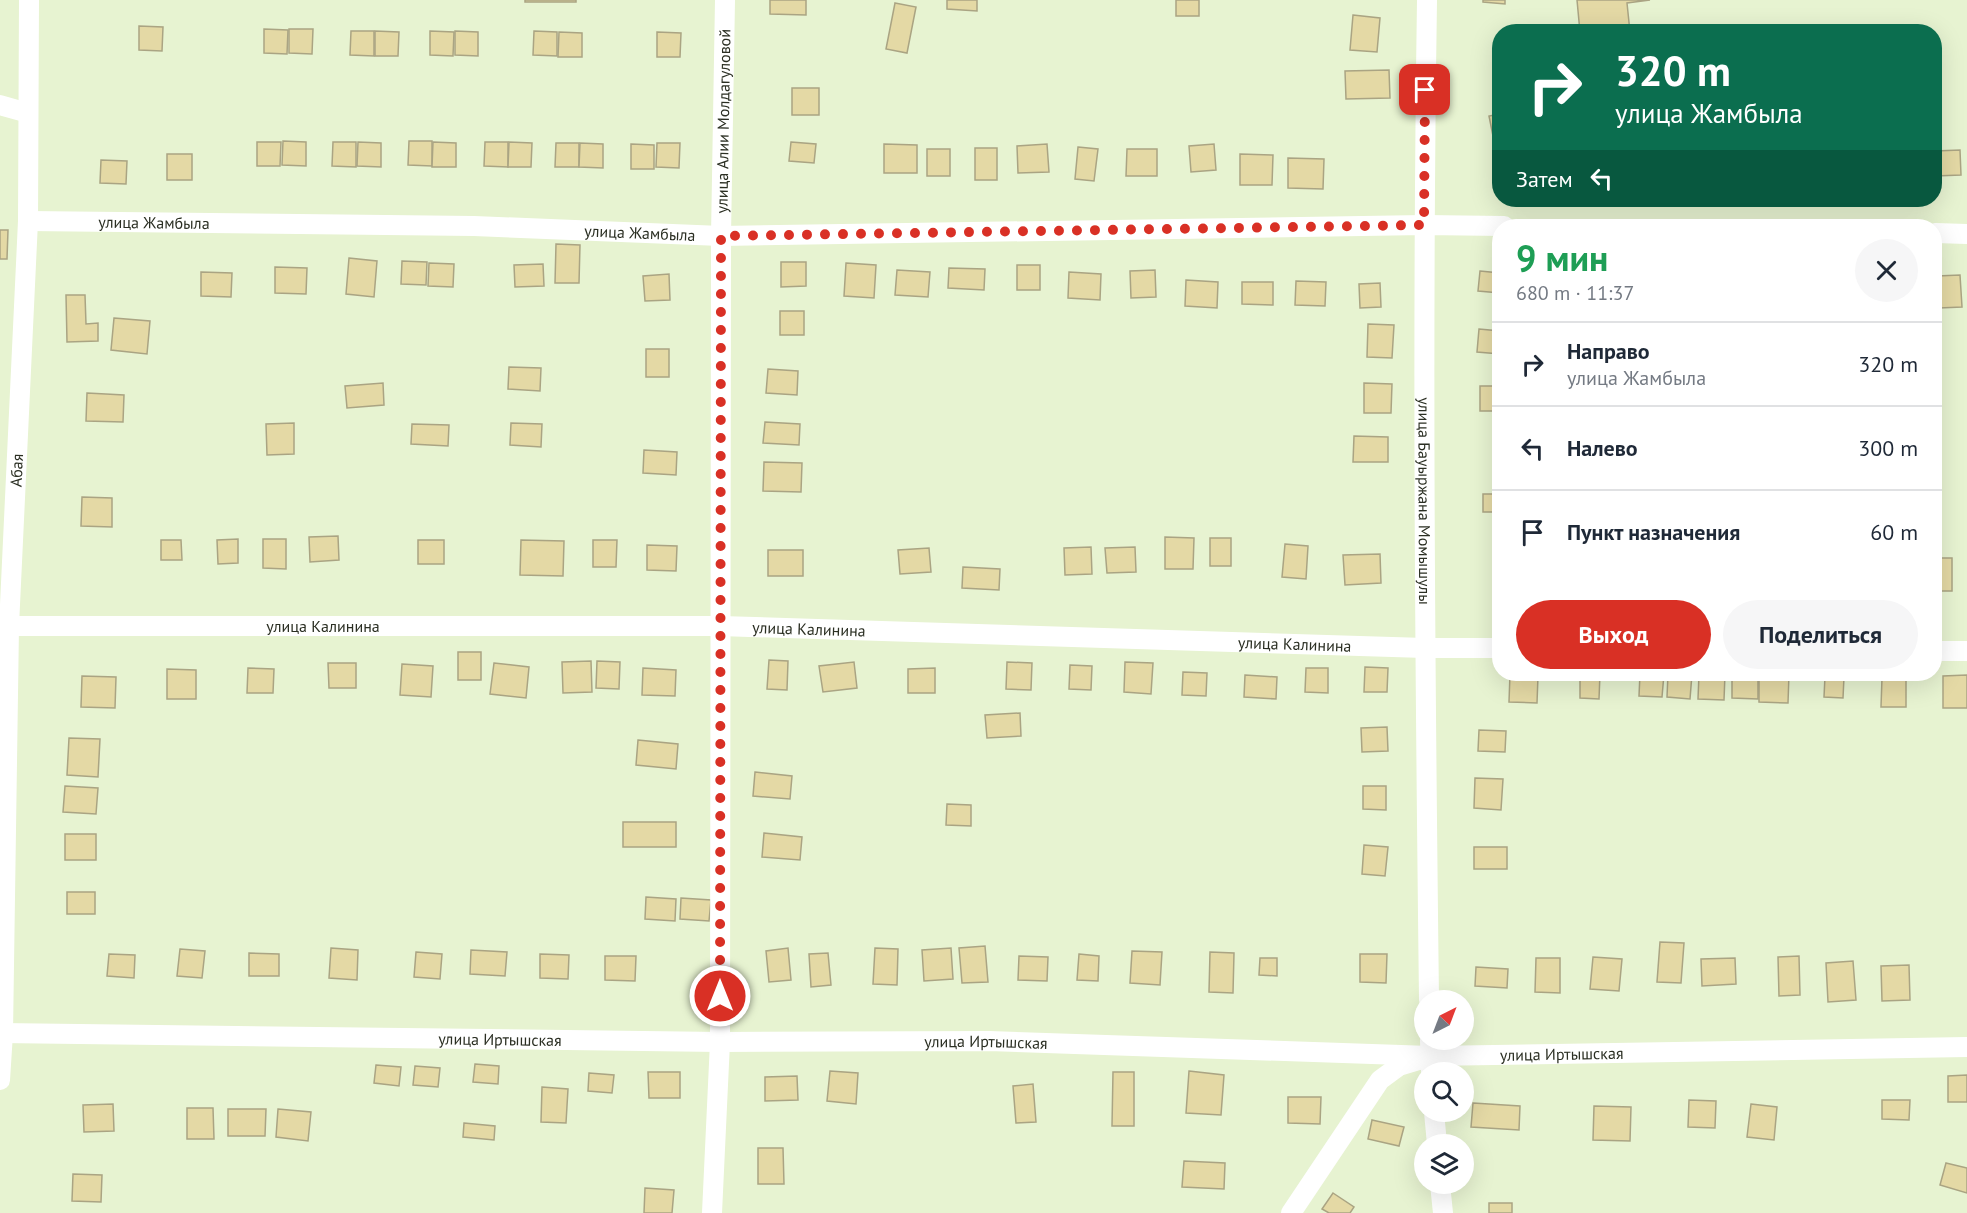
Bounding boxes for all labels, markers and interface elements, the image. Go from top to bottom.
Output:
street label: улица Алии Молдагуловой [711,29,735,214]
text: 320 m [1615,43,1731,98]
icon: right [1516,48,1594,126]
pin [1399,64,1450,115]
icon: arrive [1408,73,1441,106]
text: улица Жамбыла [1615,96,1803,130]
icon: left [1585,162,1618,195]
text: Затем [1516,165,1573,193]
street label: улица Жамбыла [98,212,210,233]
street label: улица Жамбыла [584,220,696,245]
text: 9 мин [1516,234,1608,281]
button: close [1855,239,1918,302]
text: 680 m · 11:37 [1516,280,1634,306]
text: Направо [1567,337,1650,365]
icon: right [1516,348,1549,381]
text: 320 m [1858,350,1918,378]
text: улица Жамбыла [1567,365,1706,391]
street label: улица Бауыржана Момышулы [1414,397,1435,605]
icon: left [1516,432,1549,465]
text: Налево [1567,434,1638,462]
text: 300 m [1858,434,1918,462]
street label: Абая [6,453,27,488]
icon: arrive [1516,516,1549,549]
text: Пункт назначения [1567,518,1740,546]
text: 60 m [1870,518,1918,546]
button: Выход [1516,600,1711,669]
button: Поделиться [1723,600,1918,669]
street label: улица Калинина [266,616,380,636]
street label: улица Калинина [752,617,866,641]
street label: улица Калинина [1238,632,1352,656]
position arrow [688,964,752,1028]
north arrow [1414,990,1474,1050]
map controls [1414,990,1474,1194]
street label: улица Иртышская [438,1028,562,1050]
street label: улица Иртышская [924,1031,1048,1053]
street label: улица Иртышская [1500,1043,1624,1065]
button: search [1414,1062,1474,1122]
button: layers [1414,1134,1474,1194]

